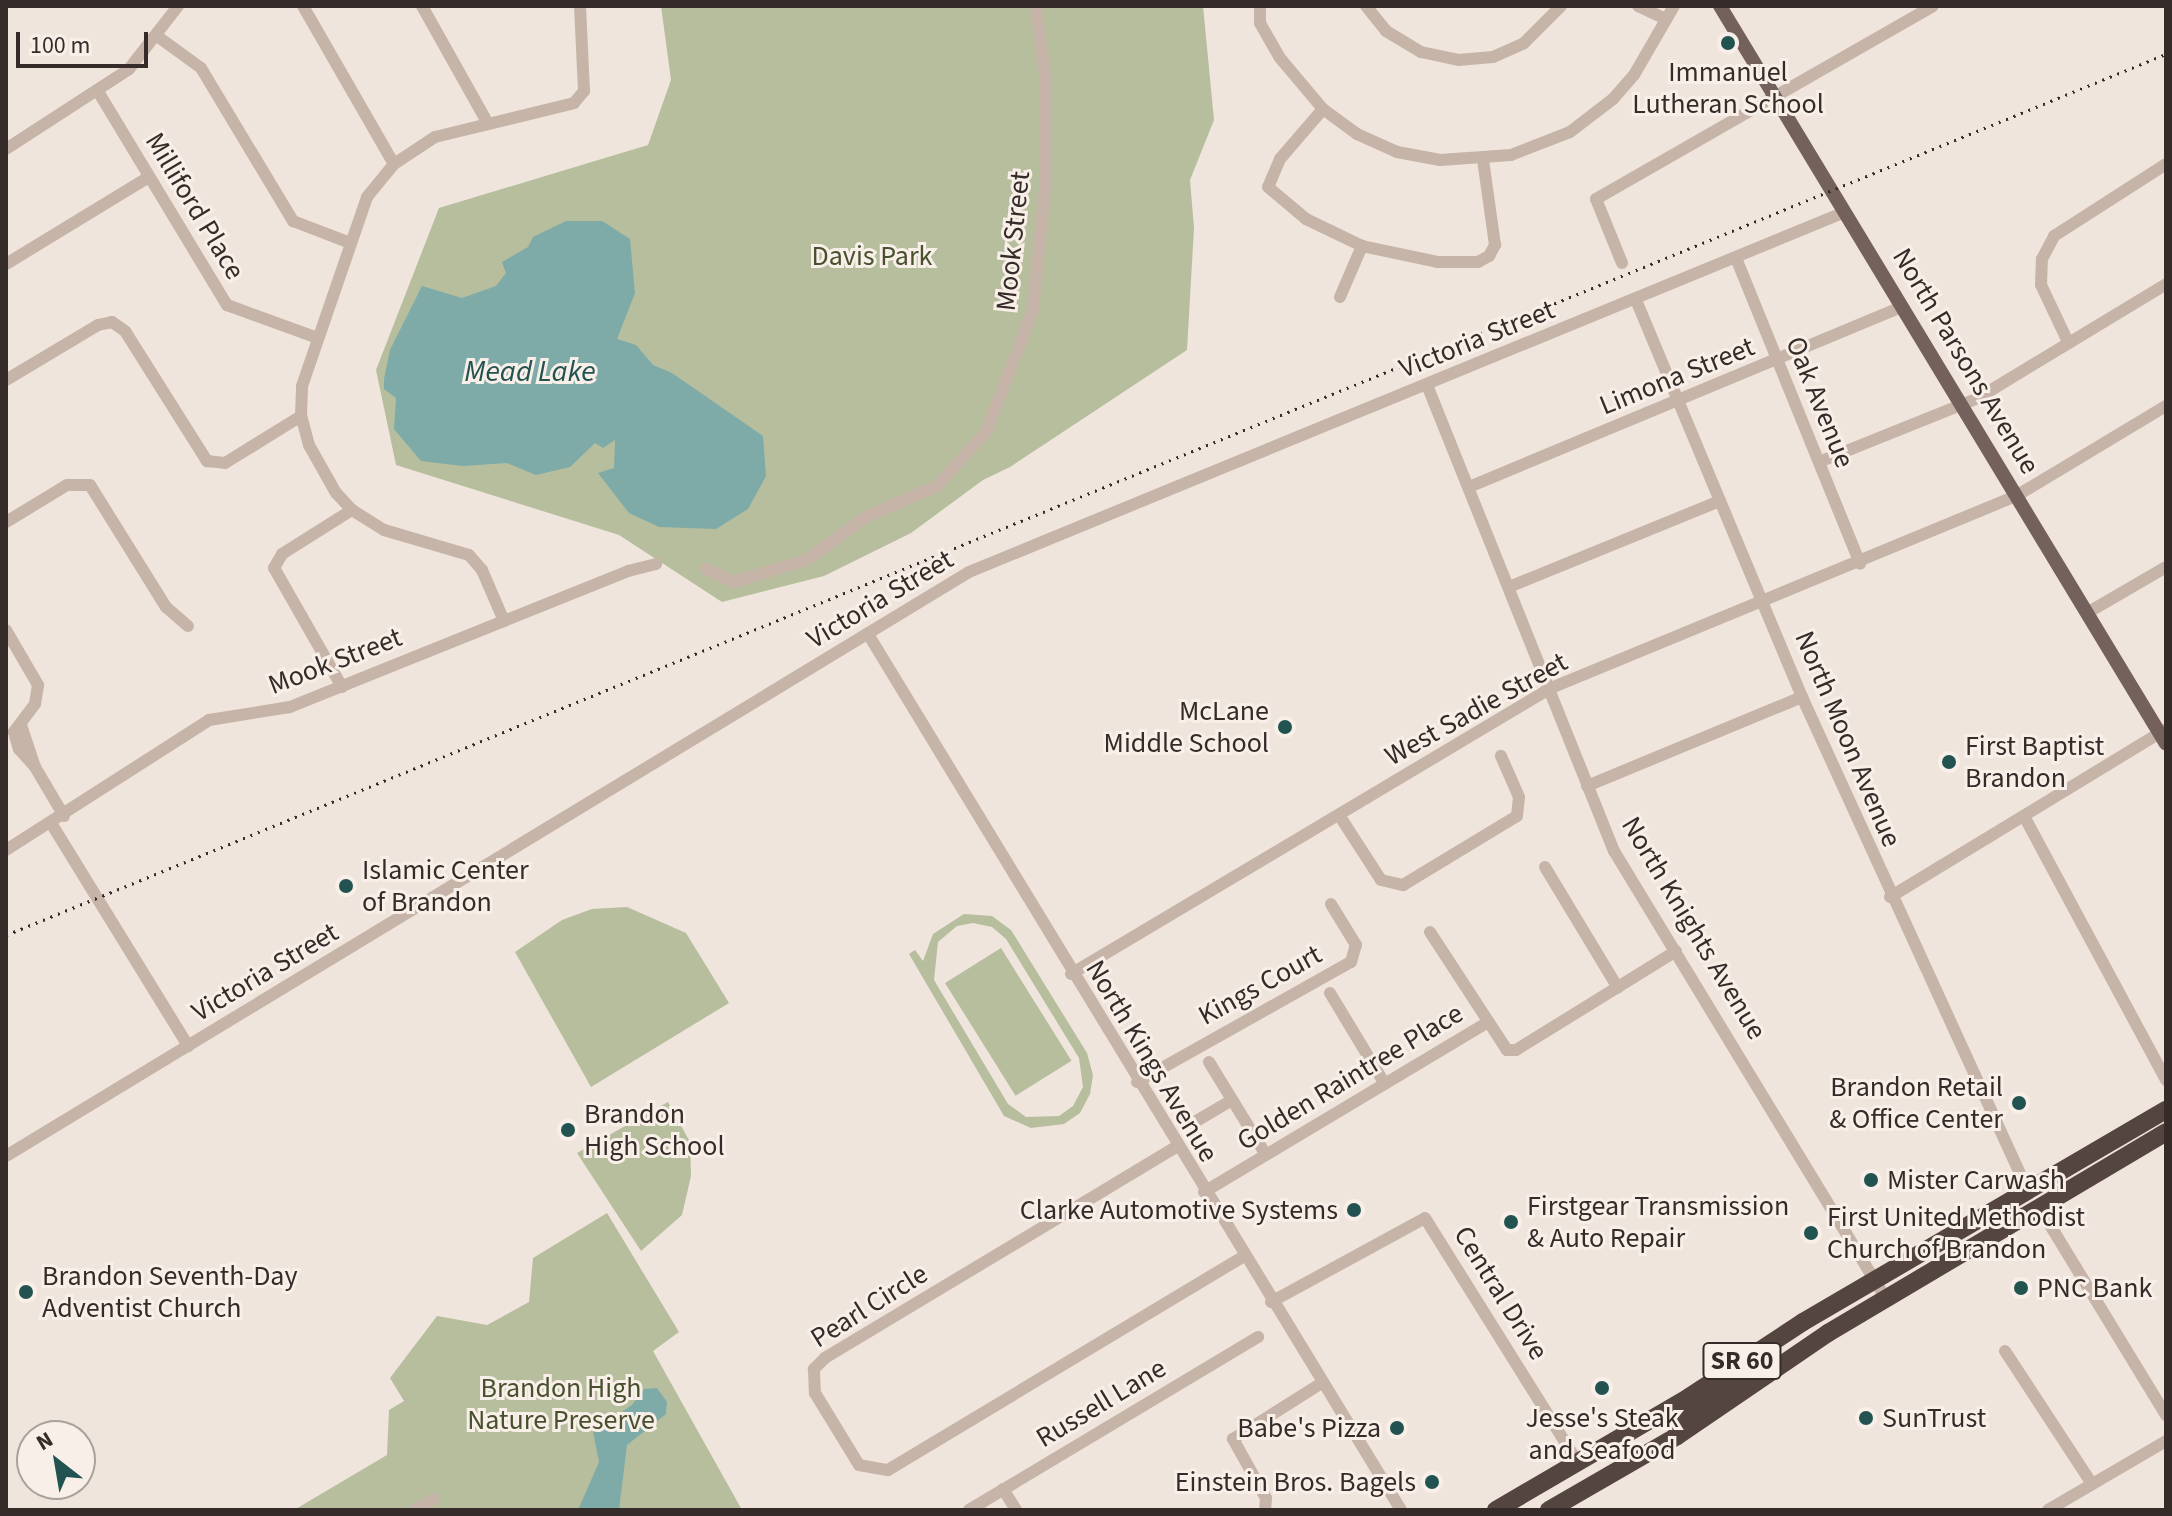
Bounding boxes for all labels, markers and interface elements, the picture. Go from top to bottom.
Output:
scale bar [20,16,152,66]
text: 100 m [30,28,90,63]
marker: Immanuel Lutheran School [1719,34,1737,52]
place label: Immanuel Lutheran School [1632,55,1824,121]
street label: Milliford Place [138,127,252,285]
street label: Mook Street [989,169,1037,313]
park label: Davis Park [812,239,932,273]
street label: North Parsons Avenue [1885,242,2047,480]
street label: Victoria Street [1394,293,1560,385]
street label: Limona Street [1595,330,1759,422]
street label: Oak Avenue [1778,332,1862,472]
water label: Mead Lake [464,354,596,390]
street label: Victoria Street [801,542,959,656]
street label: Mook Street [263,620,407,702]
street label: North Moon Avenue [1787,626,1909,852]
street label: West Sadie Street [1379,645,1573,773]
place label: McLane Middle School [1104,694,1269,760]
marker: McLane Middle School [1276,718,1294,736]
place label: First Baptist Brandon [1965,729,2104,795]
marker: First Baptist Brandon [1940,753,1958,771]
street label: North Knights Avenue [1614,811,1774,1045]
place label: Islamic Center of Brandon [362,853,529,919]
marker: Islamic Center of Brandon [337,877,355,895]
street label: Victoria Street [186,915,344,1029]
street label: Kings Court [1193,937,1327,1033]
street label: North Kings Avenue [1079,954,1225,1168]
street label: Golden Raintree Place [1231,996,1469,1158]
place label: Brandon Retail & Office Center [1829,1070,2003,1136]
marker: Brandon Retail & Office Center [2010,1094,2028,1112]
place label: Brandon High School [584,1097,725,1163]
marker: Brandon High School [559,1121,577,1139]
place label: Mister Carwash [1887,1163,2065,1197]
marker: Mister Carwash [1862,1171,1880,1189]
place label: Firstgear Transmission & Auto Repair [1527,1189,1789,1255]
place label: Clarke Automotive Systems [1020,1193,1338,1227]
place label: First United Methodist Church of Brandon [1827,1200,2085,1266]
marker: Clarke Automotive Systems [1345,1201,1363,1219]
marker: Firstgear Transmission & Auto Repair [1502,1213,1520,1231]
street label: Central Drive [1447,1220,1555,1366]
marker: First United Methodist Church of Brandon [1802,1224,1820,1242]
street label: Pearl Circle [804,1257,934,1355]
place label: Brandon Seventh-Day Adventist Church [42,1259,298,1325]
place label: PNC Bank [2037,1271,2152,1305]
marker: PNC Bank [2012,1279,2030,1297]
marker: Brandon Seventh-Day Adventist Church [17,1283,35,1301]
road number: SR 60 [1702,1339,1782,1383]
street label: Russell Lane [1030,1351,1172,1455]
park label: Brandon High Nature Preserve [467,1371,655,1437]
marker: Jesse's Steak and Seafood [1593,1379,1611,1397]
place label: Jesse's Steak and Seafood [1525,1401,1679,1467]
place label: SunTrust [1882,1401,1986,1435]
marker: SunTrust [1857,1409,1875,1427]
place label: Babe's Pizza [1237,1411,1381,1445]
marker: Babe's Pizza [1388,1419,1406,1437]
north arrow [16,1420,96,1500]
text: N [30,1424,59,1459]
place label: Einstein Bros. Bagels [1175,1465,1416,1499]
marker: Einstein Bros. Bagels [1423,1473,1441,1491]

